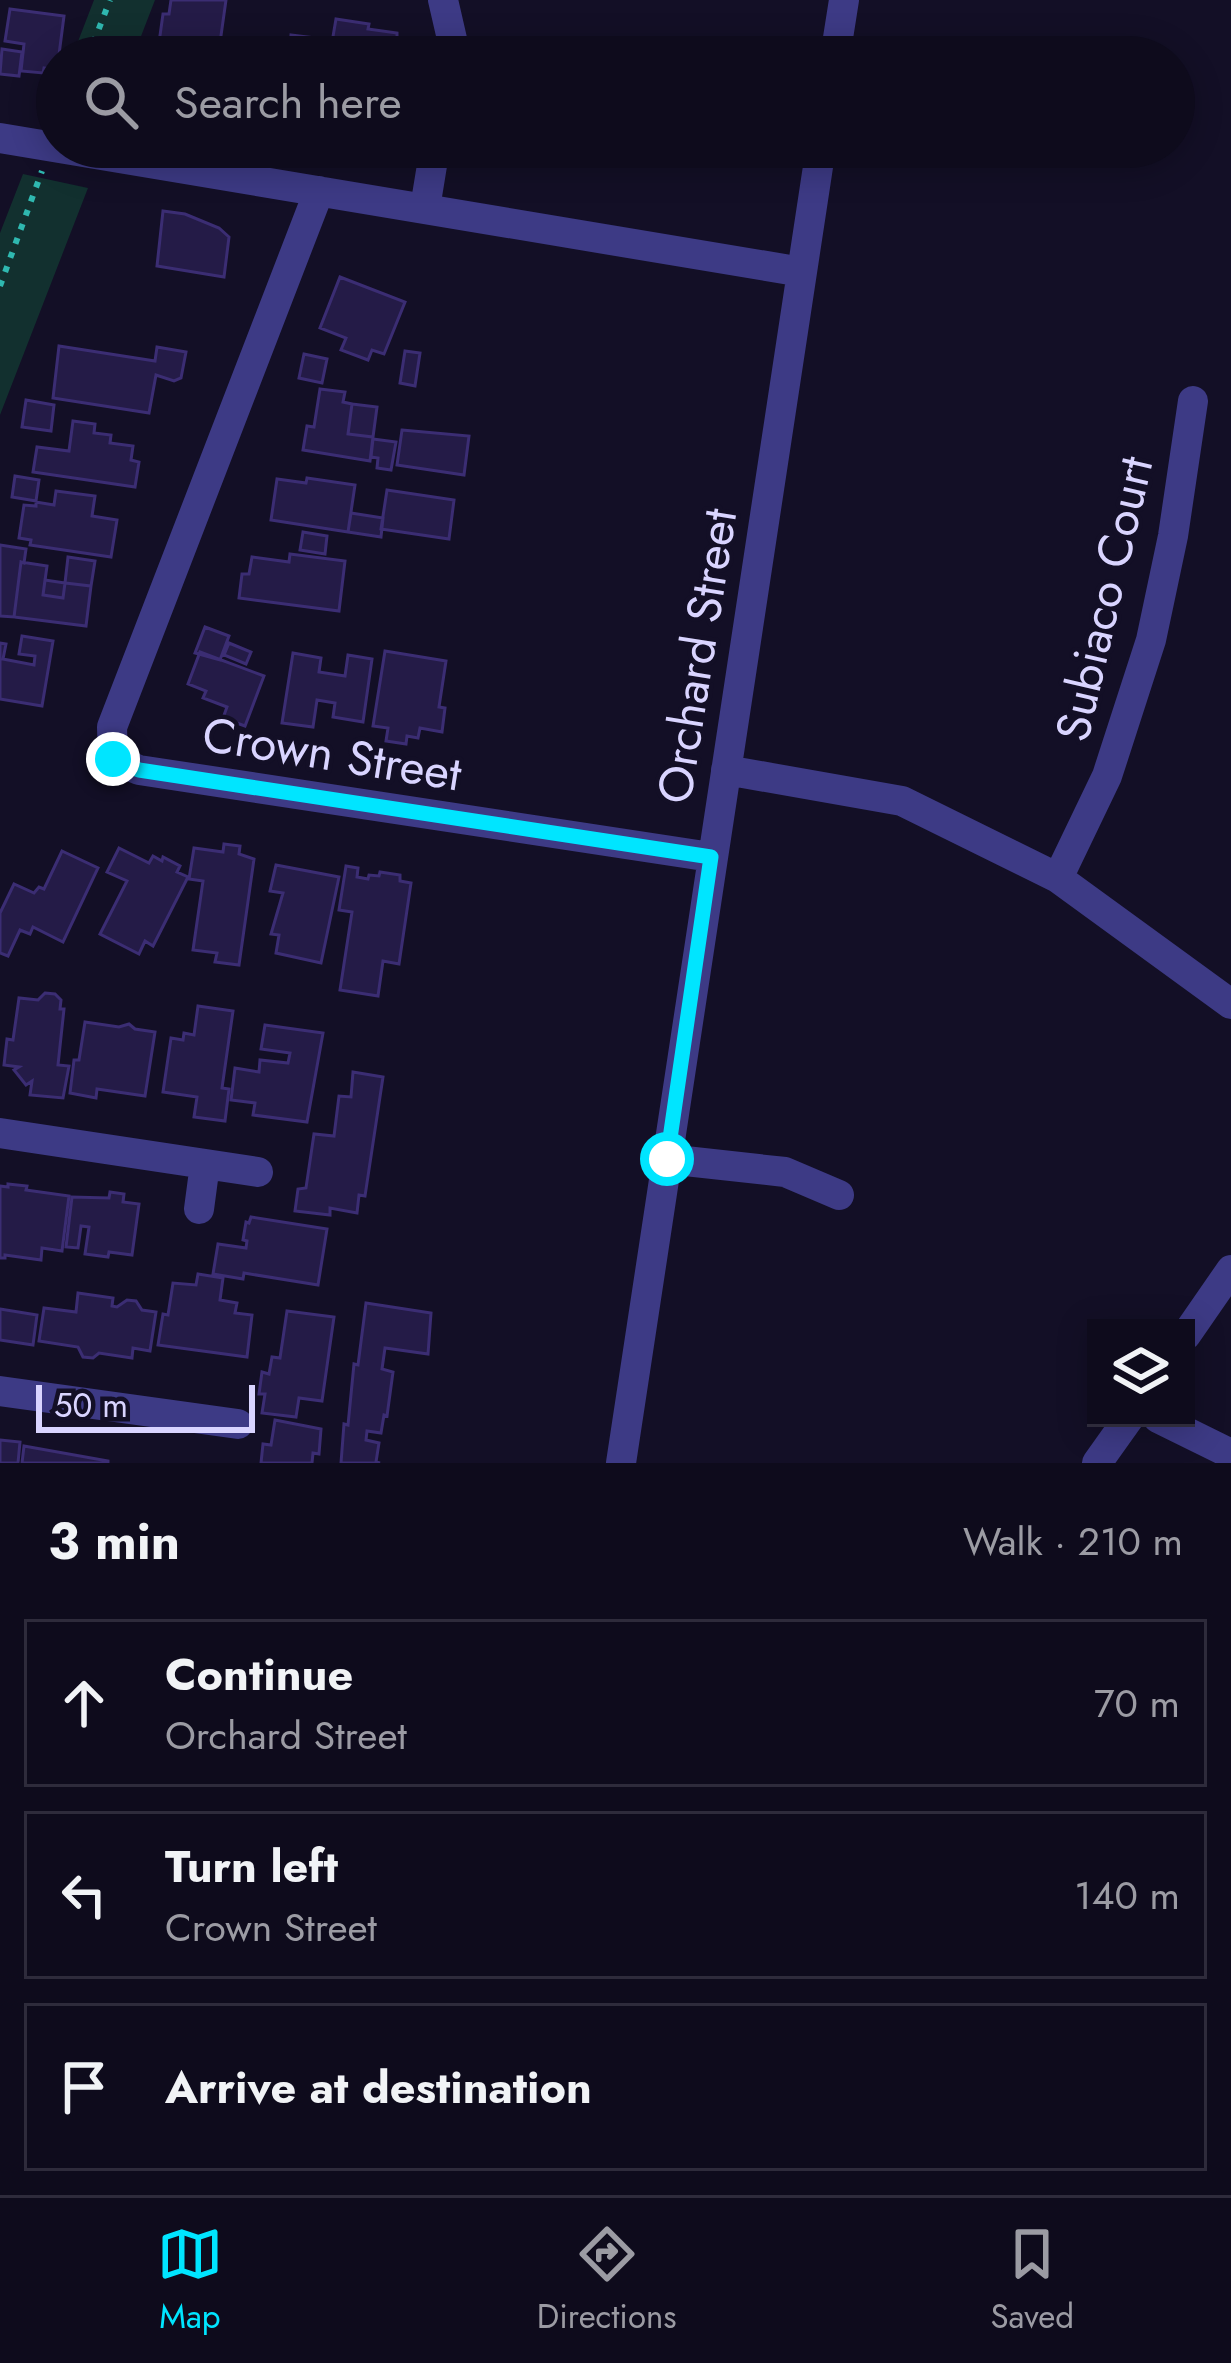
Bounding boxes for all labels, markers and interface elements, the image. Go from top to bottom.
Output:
search box [36,36,1195,168]
icon: search [78,69,144,135]
text: Search here [174,70,402,135]
street label: Subiaco Court [1038,449,1170,748]
street label: Orchard Street [640,503,754,808]
street label: Crown Street [198,700,467,809]
route end [86,732,140,786]
route start [640,1132,694,1186]
map controls [1087,1319,1195,1427]
button: layers [1087,1319,1195,1427]
scale bar [36,1379,255,1432]
text: 50 m [54,1382,128,1429]
text: 3 min [48,1504,180,1578]
text: Walk · 210 m [963,1513,1183,1570]
text: Continue [165,1642,353,1707]
icon: ahead [51,1670,117,1736]
text: 70 m [1094,1675,1180,1732]
text: Orchard Street [165,1707,407,1764]
text: Turn left [165,1834,338,1899]
icon: left [51,1862,117,1928]
text: 140 m [1074,1867,1180,1924]
text: Crown Street [165,1899,377,1956]
icon: arrive [51,2054,117,2120]
text: Arrive at destination [165,2055,592,2120]
tab: Map [157,2221,223,2340]
tab: Directions [537,2221,677,2340]
tab: Saved [990,2221,1074,2340]

